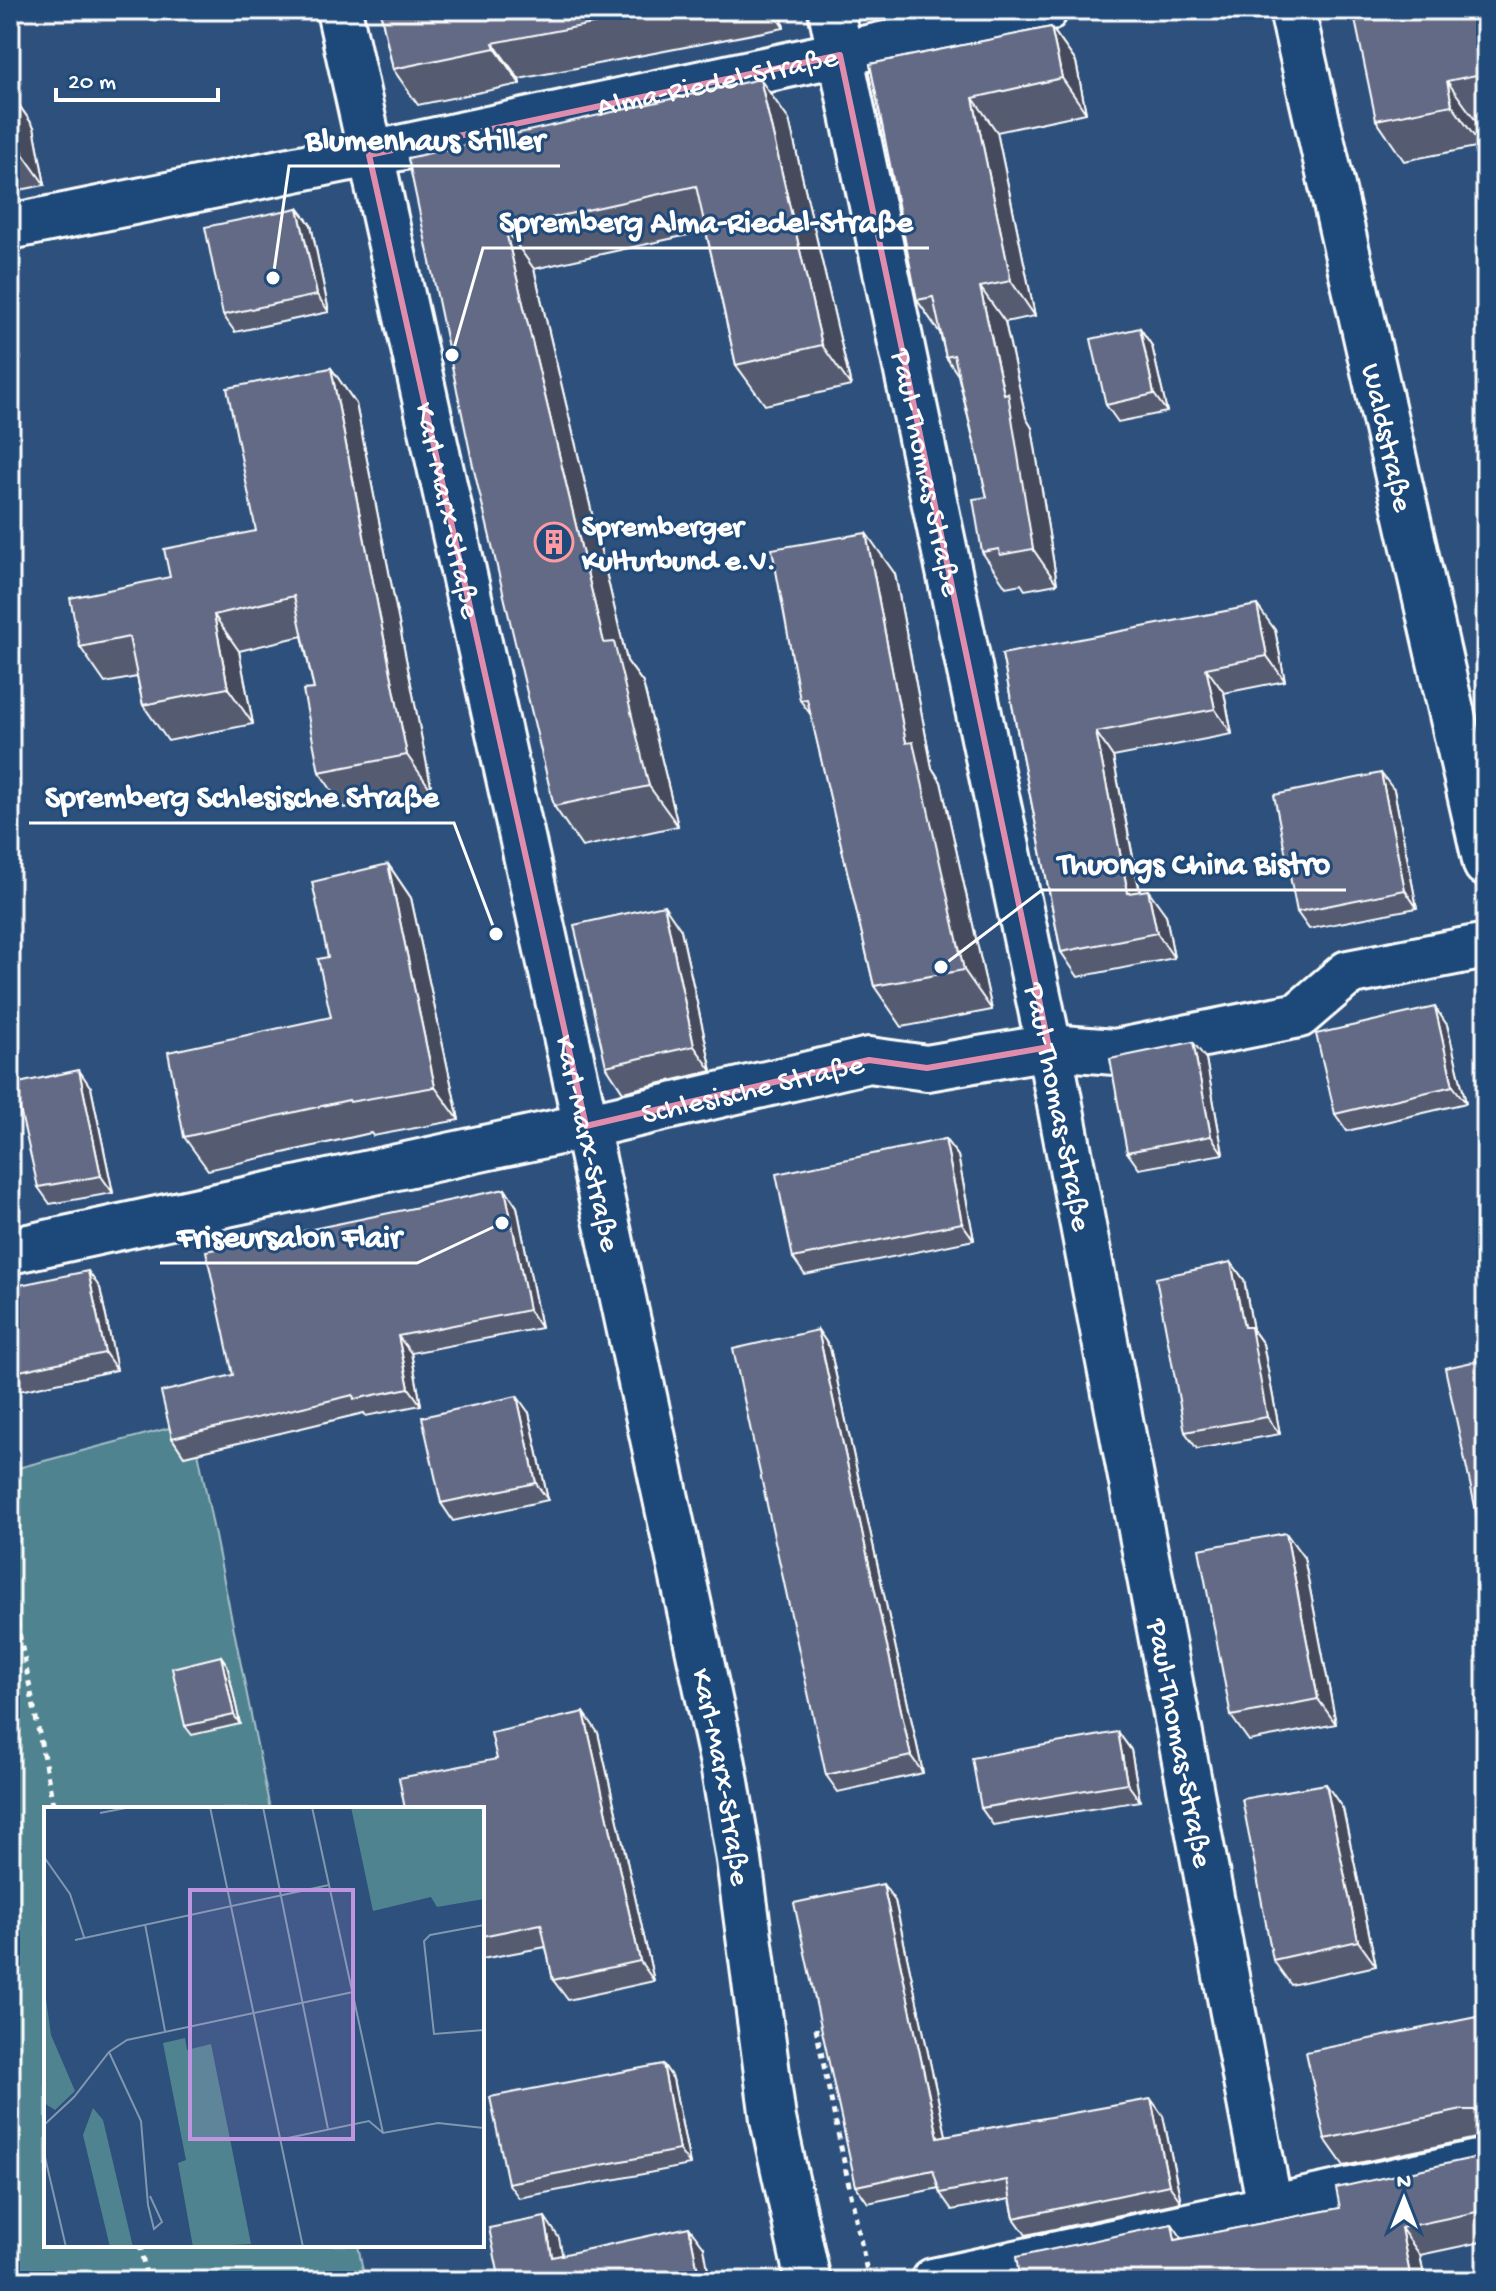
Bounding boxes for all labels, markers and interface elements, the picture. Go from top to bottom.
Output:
street label: Alma-Riedel-Straße [594,42,842,127]
scale bar [56,52,218,102]
text: 20 m [68,69,116,98]
callout: Blumenhaus Stiller [289,110,560,166]
text: Blumenhaus Stiller [305,124,548,162]
callout: Spremberg Alma-Riedel-Straße [483,192,929,248]
text: Spremberg Alma-Riedel-Straße [499,206,914,244]
street label: Paul-Thomas-Straße [880,345,967,600]
street label: Waldstraße [1351,361,1419,516]
street label: Karl-Marx-Straße [404,400,486,623]
place label: Spremberger Kulturbund e.V. [581,512,776,581]
building icon: Spremberger Kulturbund e.V. [533,521,575,563]
callout: Spremberg Schlesische Straße [29,767,454,823]
text: Spremberg Schlesische Straße [45,781,440,819]
callout: Thuongs China Bistro [1042,834,1346,890]
text: Thuongs China Bistro [1055,848,1330,886]
street label: Paul-Thomas-Straße [1014,979,1097,1235]
street label: Karl-Marx-Straße [544,1032,626,1255]
street label: Schlesische Straße [639,1049,868,1134]
callout: Friseursalon Flair [160,1207,417,1263]
text: Friseursalon Flair [176,1221,405,1259]
street label: Paul-Thomas-Straße [1136,1616,1218,1871]
street label: Karl-Marx-Straße [681,1666,755,1888]
inset map [44,1807,484,2247]
north arrow [1364,2159,1444,2239]
text: N [1397,2170,1411,2196]

